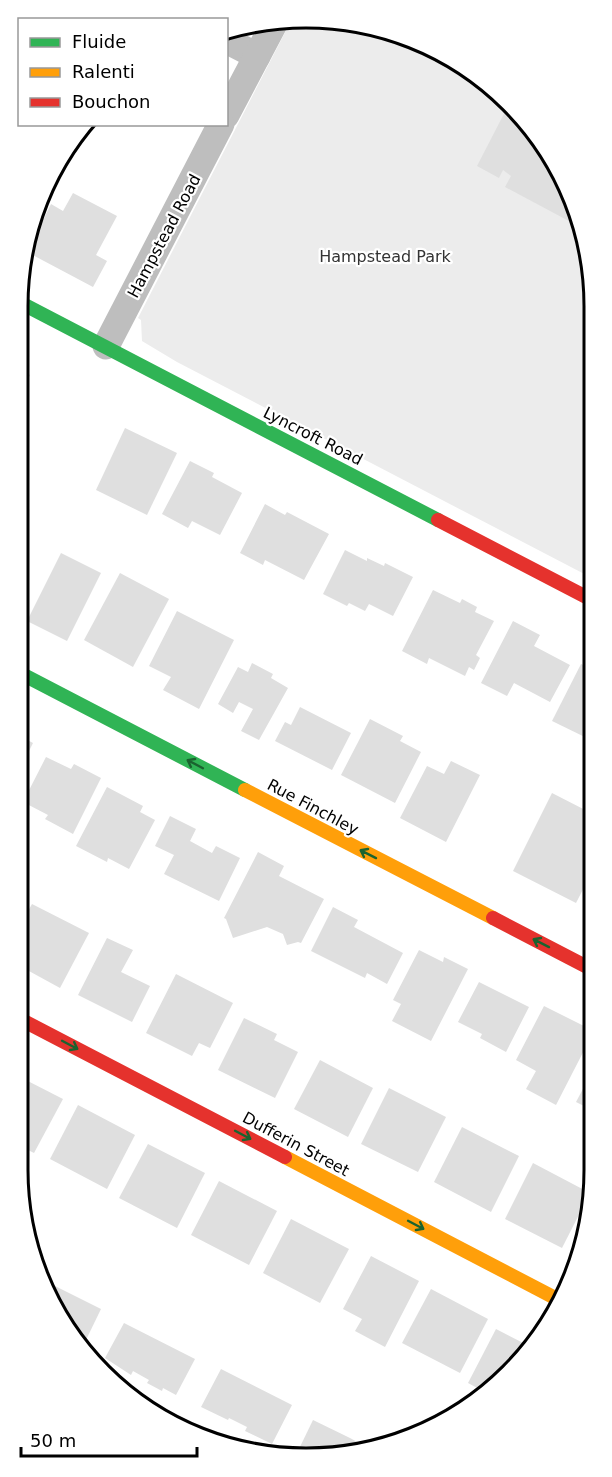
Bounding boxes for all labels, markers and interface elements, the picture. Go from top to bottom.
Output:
legend [18,18,228,126]
text: Fluide [72,31,126,52]
text: Ralenti [72,61,135,82]
text: Bouchon [72,91,151,112]
street label: Hampstead Road [123,171,205,301]
park label: Hampstead Park [319,247,452,266]
street label: Lyncroft Road [260,403,366,469]
one-way arrow [187,758,204,770]
street label: Rue Finchley [264,775,362,839]
one-way arrow [360,848,377,860]
one-way arrow [533,937,551,949]
one-way arrow [61,1039,78,1051]
street label: Dufferin Street [239,1108,353,1180]
one-way arrow [234,1129,251,1141]
one-way arrow [406,1220,424,1231]
scale bar [21,1420,196,1458]
text: 50 m [30,1430,76,1451]

